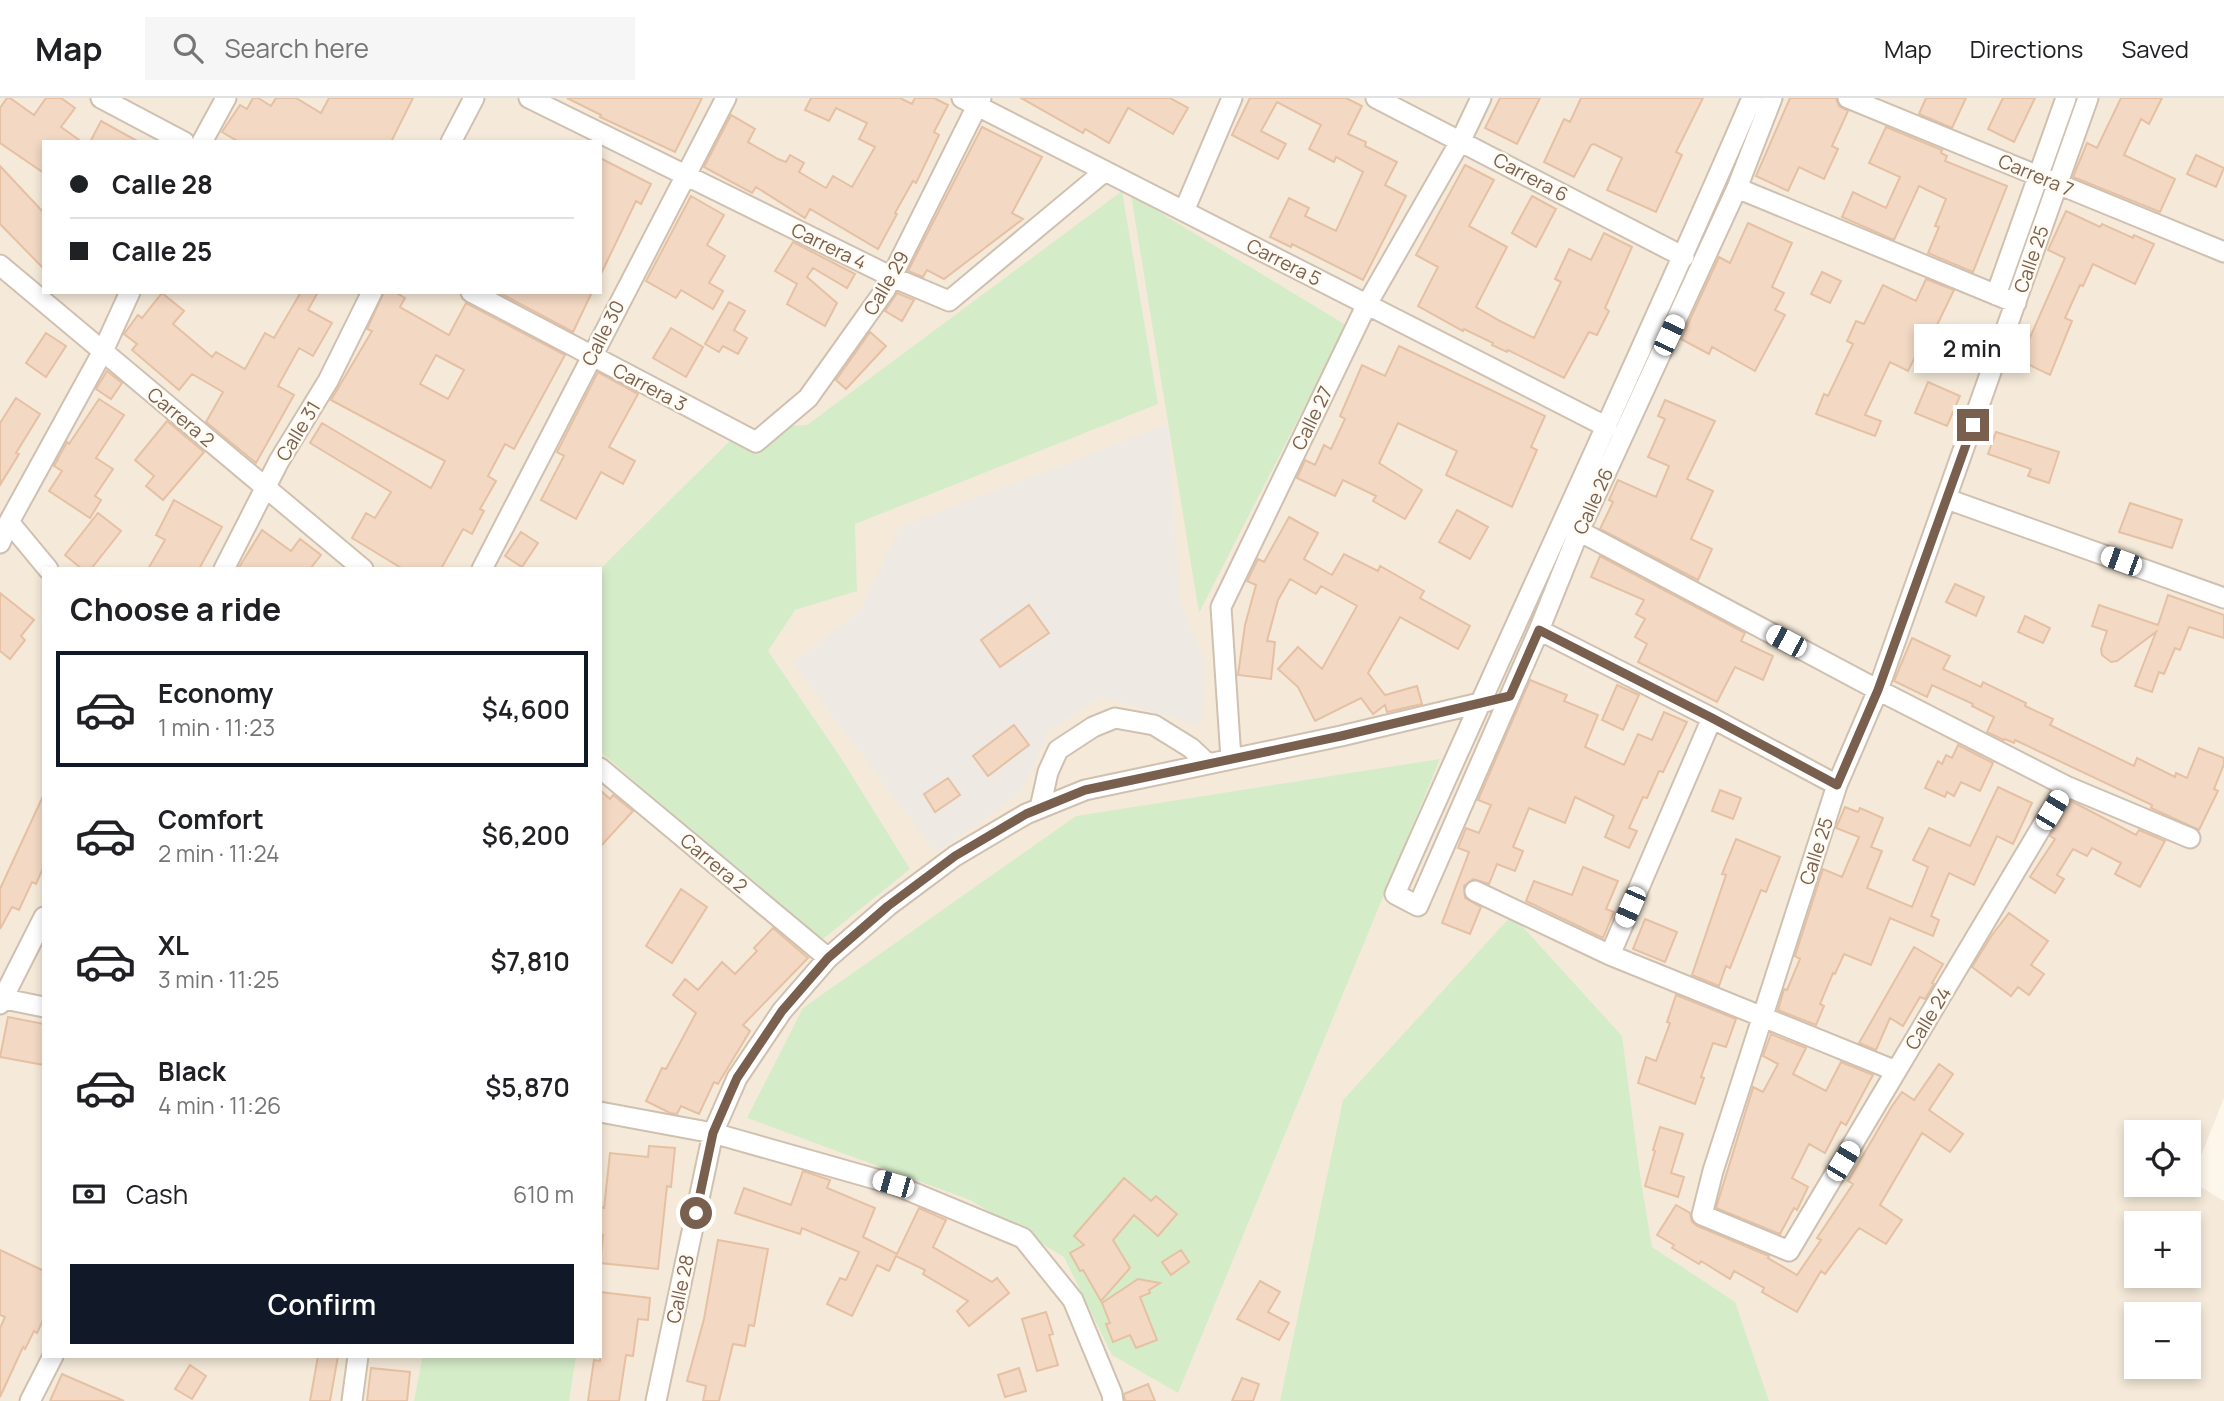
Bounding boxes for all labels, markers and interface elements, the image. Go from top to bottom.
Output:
search box [145,17,635,80]
text: Map [35,26,103,71]
icon: search [169,29,207,67]
text: Search here [225,30,369,66]
text: Map [1884,32,1932,65]
text: Directions [1970,32,2083,65]
text: Saved [2121,32,2189,65]
street label: Carrera 6 [1489,146,1573,208]
street label: Carrera 7 [1994,148,2078,202]
text: Calle 28 [112,166,213,202]
street label: Carrera 4 [787,217,871,275]
street label: Calle 25 [2007,222,2055,296]
street label: Carrera 5 [1242,232,1326,292]
text: Calle 25 [112,233,212,269]
street label: Calle 29 [857,246,915,320]
street label: Calle 30 [576,296,630,370]
car [1651,312,1688,358]
callout: 2 min [1915,324,2031,372]
text: 2 min [1943,332,2001,364]
street label: Carrera 3 [609,357,691,417]
street label: Carrera 2 [142,381,220,453]
street label: Calle 27 [1285,382,1339,454]
street label: Calle 31 [270,396,326,466]
route end [1957,409,1989,441]
street label: Calle 26 [1567,463,1619,539]
car [2098,544,2145,578]
text: Choose a ride [70,587,281,631]
car [1763,622,1810,660]
text: Economy [158,675,273,711]
icon: car [74,678,137,741]
text: $4,600 [482,691,570,727]
text: 1 min · 11:23 [158,711,275,743]
car [2033,787,2072,833]
text: Comfort [158,801,264,837]
icon: car [74,804,137,867]
street label: Calle 25 [1793,814,1839,888]
text: $6,200 [482,817,570,853]
street label: Carrera 2 [675,827,753,899]
text: 2 min · 11:24 [158,837,280,869]
car [1612,884,1649,930]
text: XL [158,927,189,963]
icon: car [74,930,137,993]
text: $7,810 [490,943,570,979]
text: 3 min · 11:25 [158,963,279,995]
street label: Calle 24 [1899,981,1957,1055]
text: Black [158,1053,226,1089]
icon: car [74,1056,137,1119]
text: $5,870 [485,1069,570,1105]
text: 4 min · 11:26 [158,1089,281,1121]
map controls [2124,1120,2201,1379]
button: locate [2124,1120,2201,1197]
car [1824,1138,1863,1184]
car [870,1168,917,1200]
icon: cash [70,1175,108,1213]
text: Cash [126,1176,188,1212]
text: 610 m [513,1178,574,1210]
route start [680,1197,712,1229]
button: + [2124,1211,2201,1288]
street label: Calle 28 [660,1252,700,1326]
button: Confirm [70,1264,574,1344]
button: − [2124,1302,2201,1379]

